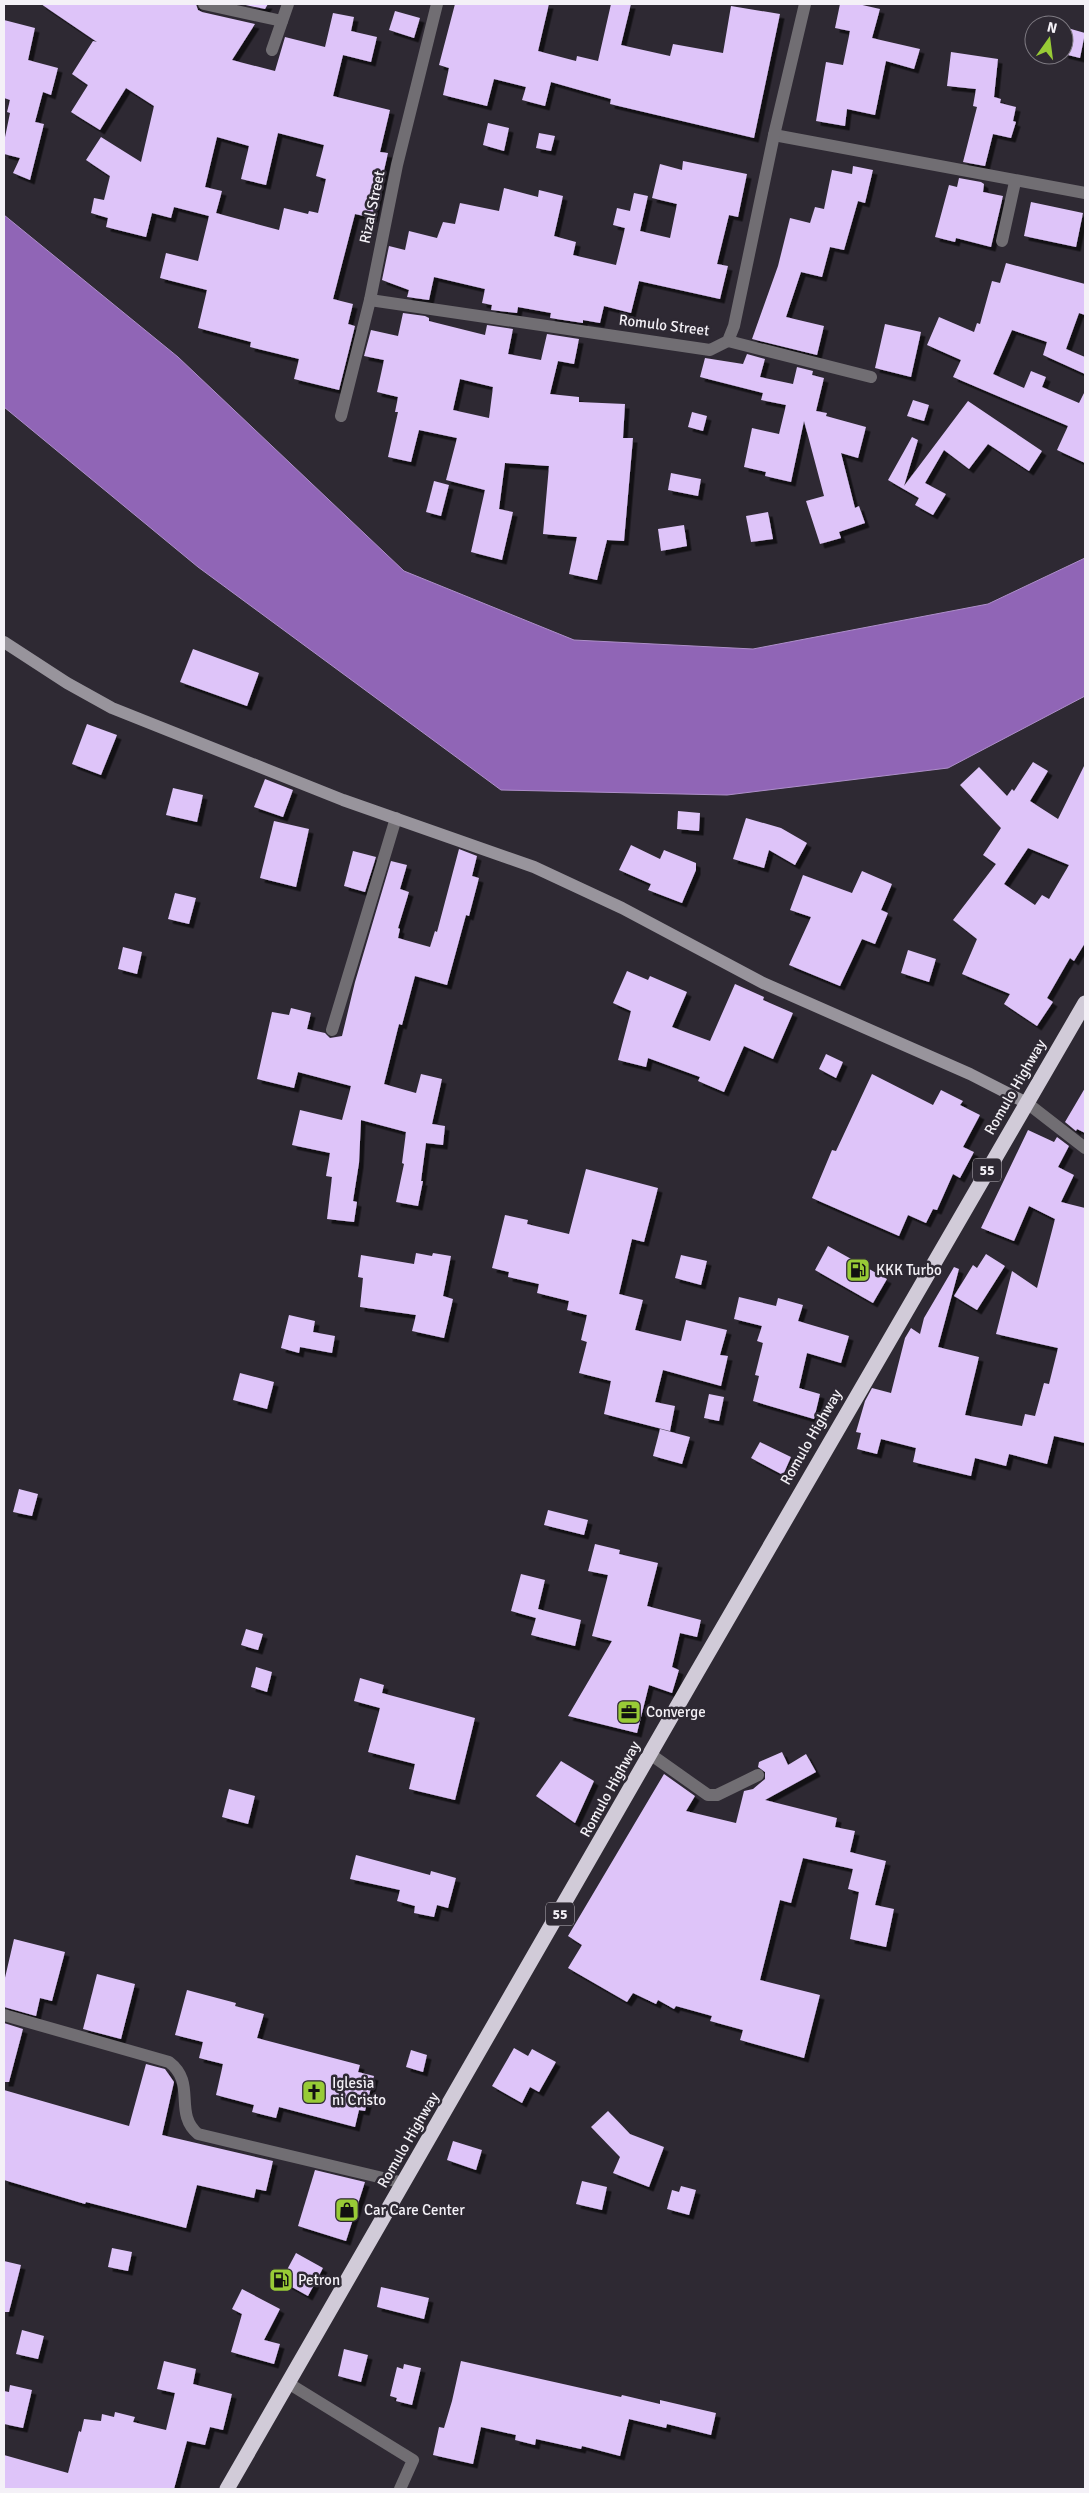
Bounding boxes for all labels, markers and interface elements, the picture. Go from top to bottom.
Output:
north arrow [1024,15,1074,65]
text: N [1045,18,1059,37]
street label: Rizal Street [355,169,389,245]
street label: Romulo Street [618,311,710,339]
street label: Romulo Highway [980,1036,1050,1138]
road number: 55 [973,1158,1001,1182]
fuel station icon: KKK Turbo [845,1257,871,1283]
place label: KKK Turbo [876,1261,942,1279]
street label: Romulo Highway [776,1386,846,1488]
office icon: Converge [616,1699,642,1725]
place label: Converge [646,1703,706,1721]
street label: Romulo Highway [576,1738,644,1840]
road number: 55 [546,1902,574,1926]
place label: Iglesia ni Cristo [332,2074,386,2109]
church icon: Iglesia ni Cristo [301,2079,327,2105]
street label: Romulo Highway [373,2089,443,2191]
shop icon: Car Care Center [334,2197,360,2223]
place label: Car Care Center [364,2201,465,2219]
fuel station icon: Petron [268,2267,294,2293]
place label: Petron [298,2271,340,2289]

